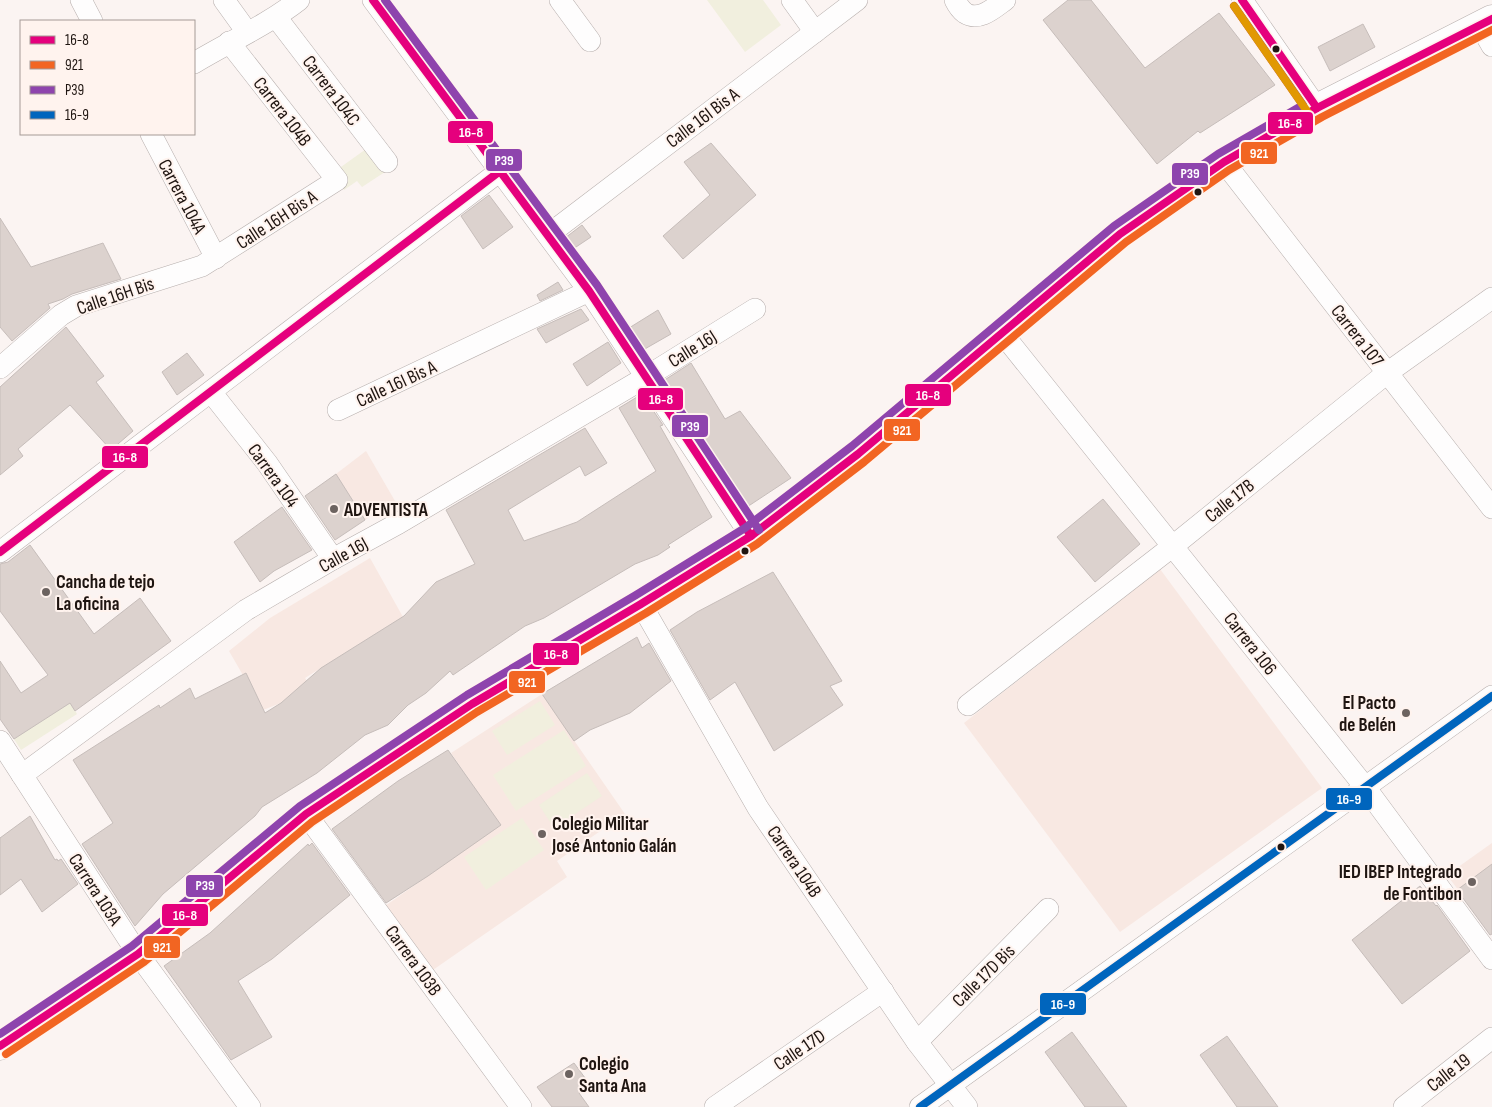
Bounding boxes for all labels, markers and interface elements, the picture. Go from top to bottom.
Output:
legend [20,20,195,135]
text: 16-8 [65,31,89,50]
unlabelled marker [1271,44,1281,54]
street label: Carrera 104C [297,51,365,131]
text: 921 [65,56,84,75]
street label: Carrera 104B [248,73,316,151]
text: P39 [65,81,84,100]
street label: Calle 16I Bis A [662,83,745,153]
text: 16-9 [65,106,89,125]
line badge: 16-8 [1267,111,1314,135]
text: 16-8 [1278,115,1302,132]
line badge: 16-8 [447,120,494,144]
text: 16-8 [459,124,483,141]
line badge: 921 [1240,141,1278,165]
text: 921 [1250,145,1269,162]
line badge: P39 [485,148,523,172]
text: P39 [494,152,514,169]
street label: Carrera 104A [152,155,211,239]
line badge: P39 [1171,162,1209,186]
text: P39 [1180,165,1200,182]
street label: Calle 16H Bis A [232,185,322,255]
unlabelled marker [1193,187,1203,197]
street label: Calle 16H Bis [74,272,157,320]
street label: Carrera 107 [1325,300,1388,372]
street label: Calle 16J [664,326,721,373]
street label: Calle 16I Bis A [353,355,441,413]
line badge: 16-8 [904,383,952,407]
line badge: 16-8 [637,387,684,411]
text: 16-8 [916,387,940,404]
text: 16-8 [649,391,673,408]
line badge: P39 [671,414,709,438]
text: P39 [680,418,700,435]
line badge: 921 [883,418,921,442]
text: 921 [893,422,912,439]
street label: Carrera 104 [242,440,304,512]
line badge: 16-8 [101,445,149,469]
text: 16-8 [113,449,137,466]
street label: Calle 17B [1201,474,1259,528]
place label: ADVENTISTA [343,499,429,522]
marker: ADVENTISTA [328,503,340,515]
street label: Calle 16J [315,532,372,578]
unlabelled marker [740,546,750,556]
place label: Cancha de tejo La oficina [56,571,155,616]
marker: Cancha de tejo La oficina [40,586,52,598]
street label: Carrera 106 [1218,608,1281,680]
line badge: 16-8 [532,642,580,666]
text: 16-8 [544,646,568,663]
line badge: 921 [508,670,546,694]
text: 921 [518,674,537,691]
place label: El Pacto de Belén [1339,692,1396,737]
marker: El Pacto de Belén [1400,707,1412,719]
line badge: 16-9 [1325,787,1373,811]
text: 16-9 [1337,791,1361,808]
place label: Colegio Militar José Antonio Galán [551,813,677,858]
street label: Carrera 104B [761,822,826,902]
marker: Colegio Militar José Antonio Galán [536,828,548,840]
unlabelled marker [1276,842,1286,852]
street label: Carrera 103A [63,850,127,931]
place label: IED IBEP Integrado de Fontibon [1339,861,1462,906]
line badge: P39 [185,874,224,898]
marker: IED IBEP Integrado de Fontibon [1466,876,1478,888]
text: P39 [195,877,215,894]
line badge: 16-8 [161,903,209,927]
text: 16-8 [173,907,197,924]
street label: Carrera 103B [380,921,446,1001]
line badge: 921 [143,935,181,959]
text: 921 [153,939,172,956]
street label: Calle 17D Bis [948,940,1020,1012]
line badge: 16-9 [1039,992,1087,1016]
text: 16-9 [1051,996,1075,1013]
street label: Calle 17D [770,1025,830,1076]
street label: Calle 19 [1423,1049,1475,1097]
place label: Colegio Santa Ana [579,1053,646,1098]
marker: Colegio Santa Ana [563,1068,575,1080]

